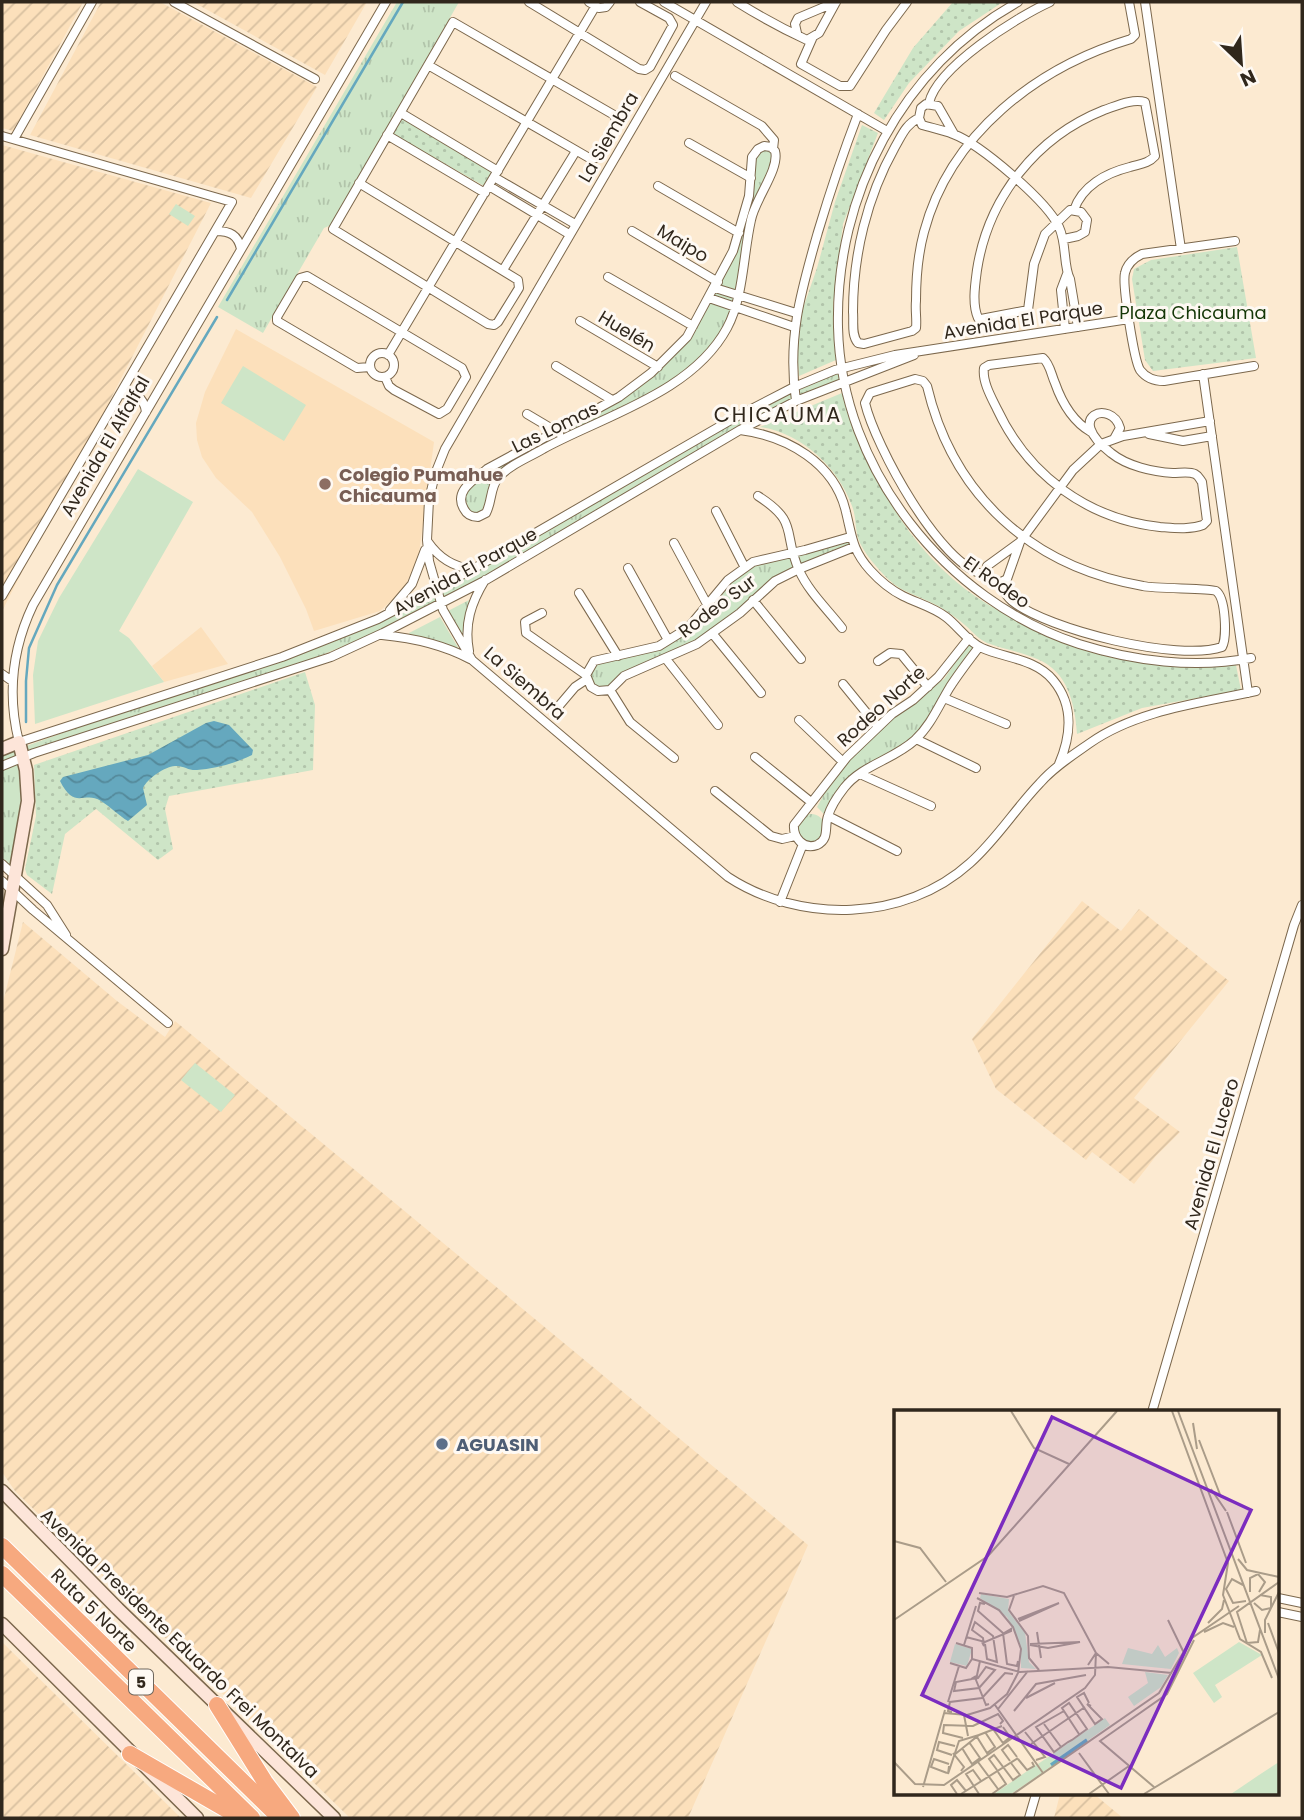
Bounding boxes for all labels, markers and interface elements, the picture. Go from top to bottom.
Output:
north arrow [1206,28,1276,98]
text: N [1236,63,1260,93]
street label: La Siembra [572,87,644,187]
street label: Maipo [653,218,713,268]
street label: Avenida El Parque [941,295,1105,345]
park label: Plaza Chicauma [1119,300,1267,325]
street label: Huelén [594,304,660,358]
street label: Avenida El Alfalfal [55,371,155,521]
street label: Las Lomas [507,395,603,459]
district label: CHICAUMA [714,400,842,429]
place label: Colegio Pumahue Chicauma [339,462,503,508]
marker: Colegio Pumahue Chicauma [317,476,333,492]
street label: Avenida El Parque [388,521,542,621]
street label: El Rodeo [959,550,1035,614]
street label: Rodeo Sur [673,568,761,643]
street label: La Siembra [479,641,571,725]
street label: Rodeo Norte [831,660,931,752]
street label: Avenida El Lucero [1177,1075,1245,1233]
inset map [894,1410,1280,1796]
place label: AGUASIN [456,1432,539,1457]
marker: AGUASIN [434,1436,450,1452]
street label: Avenida Presidente Eduardo Frei Montalva [35,1503,325,1783]
street label: Ruta 5 Norte [46,1563,142,1657]
road number: 5 [129,1670,153,1694]

